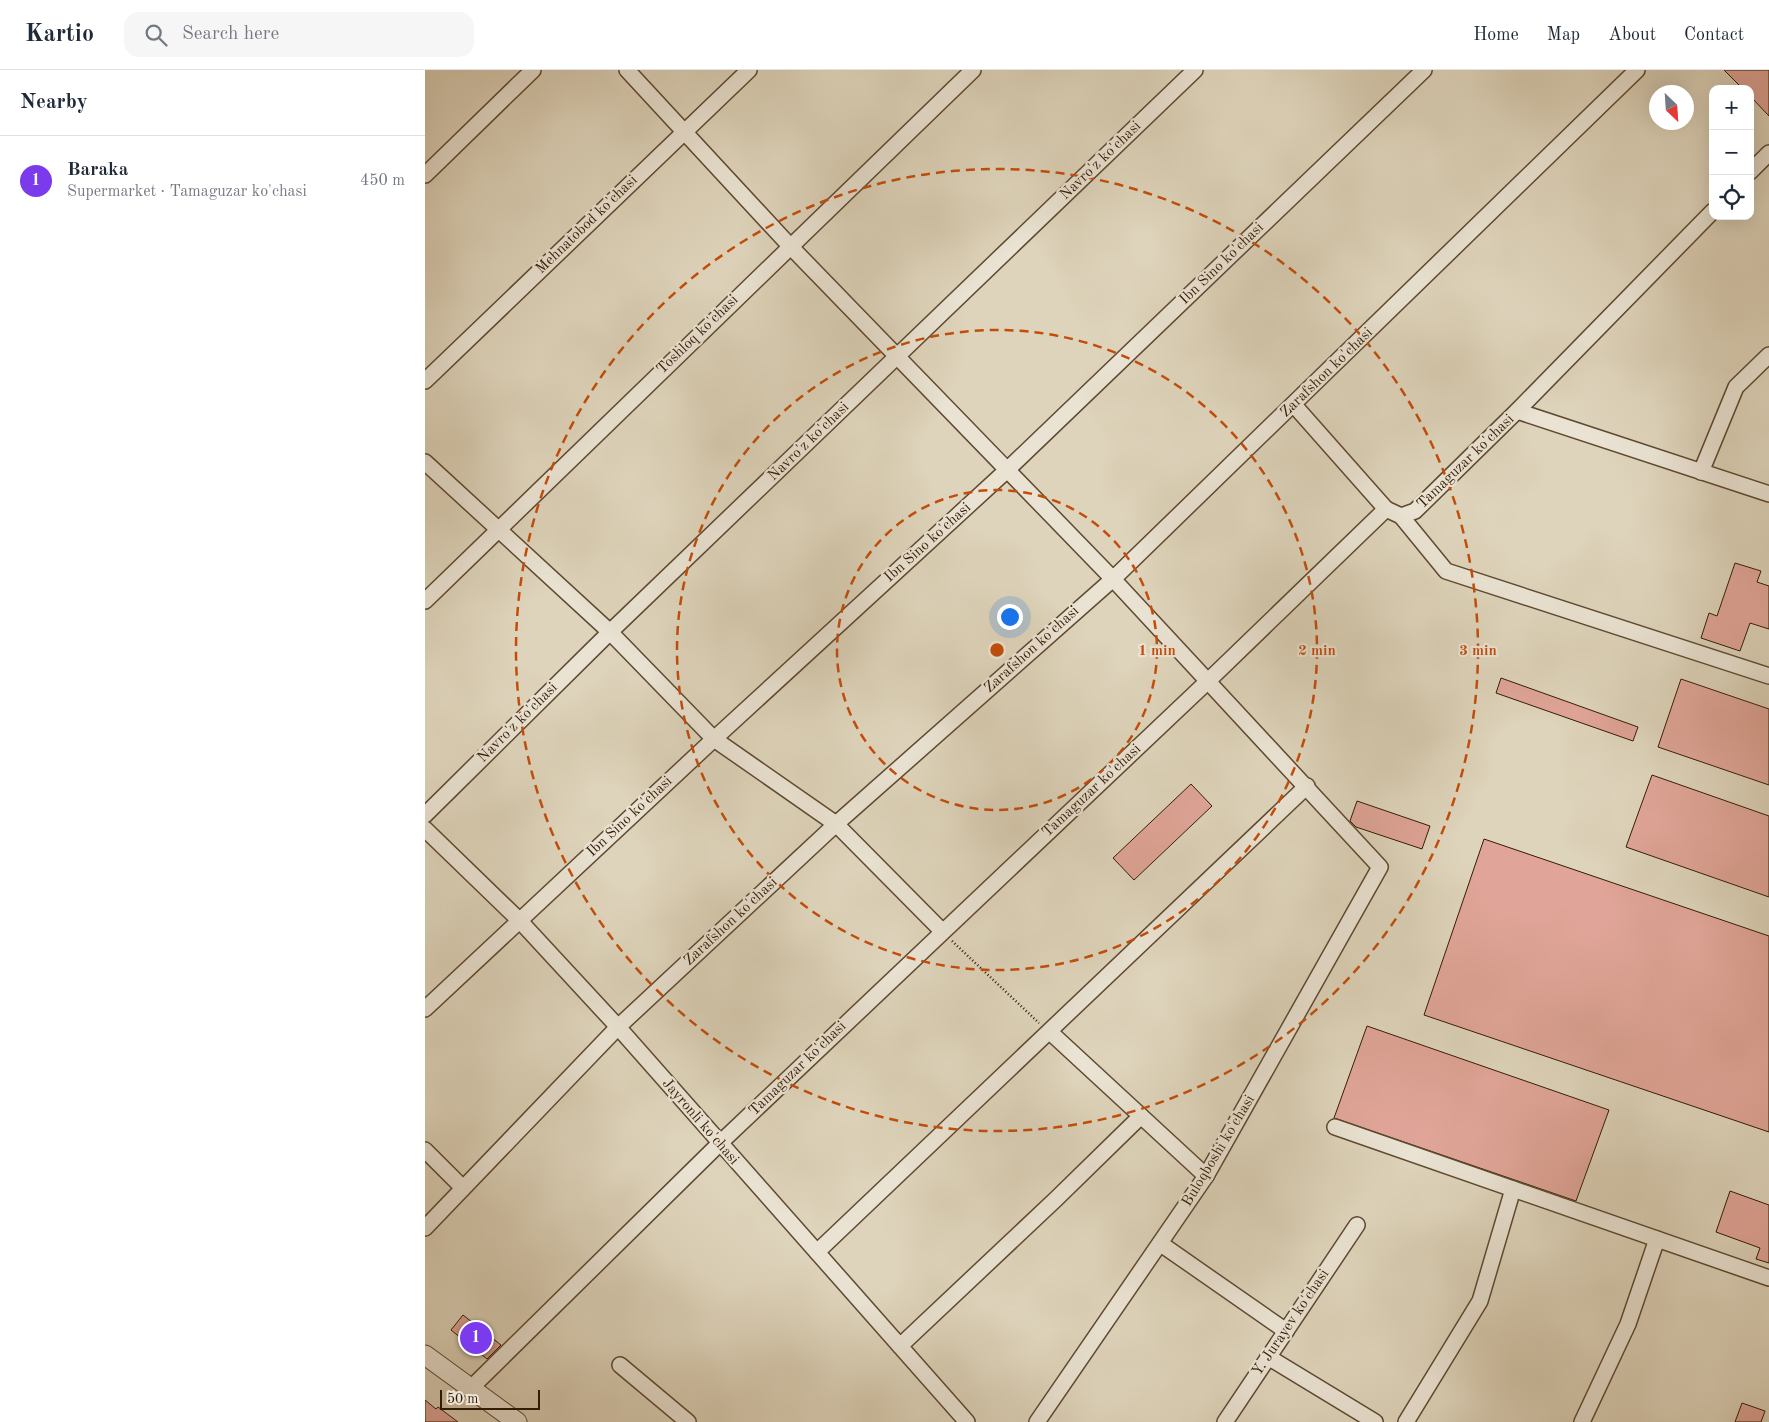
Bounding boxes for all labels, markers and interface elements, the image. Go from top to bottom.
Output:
search box [124,12,474,57]
icon: search [142,21,170,49]
text: Kartio [25,23,94,47]
text: Search here [182,25,279,44]
text: Home [1473,26,1519,44]
text: Map [1547,26,1580,44]
text: About [1608,26,1656,44]
text: Contact [1684,26,1744,44]
north arrow [1649,85,1694,130]
map controls [1709,85,1754,220]
button: + [1709,85,1754,130]
text: Nearby [20,92,88,113]
street label: Navro'z ko'chasi [1058,119,1144,203]
button: − [1709,130,1754,175]
text: Baraka [67,161,128,180]
text: 1 [31,173,41,189]
text: 450 m [360,173,405,189]
street label: Mehnatobod ko'chasi [533,173,641,277]
button: locate [1709,175,1754,220]
text: Supermarket · Tamaguzar ko'chasi [67,184,307,200]
street label: Ibn Sino ko'chasi [1177,220,1267,308]
street label: Toshloq ko'chasi [654,293,742,377]
street label: Zarafshon ko'chasi [1278,325,1376,421]
street label: Navro'z ko'chasi [766,400,852,484]
street label: Tamaguzar ko'chasi [1415,412,1517,512]
street label: Ibn Sino ko'chasi [882,500,974,586]
street label: Zarafshon ko'chasi [982,604,1082,696]
your location [997,604,1023,630]
centre of rings [988,641,1006,659]
text: 1 min [1138,644,1176,659]
text: 2 min [1298,644,1336,659]
text: 3 min [1459,644,1497,659]
street label: Navro'z ko'chasi [475,680,561,766]
street label: Tamaguzar ko'chasi [1040,742,1144,840]
street label: Ibn Sino ko'chasi [584,774,676,860]
street label: Zarafshon ko'chasi [681,875,781,969]
street label: Tamaguzar ko'chasi [747,1019,849,1119]
street label: Jayronli ko'chasi [659,1076,741,1168]
street label: Buloqboshi ko'chasi [1180,1093,1258,1209]
street label: Y. Jurayev ko'chasi [1250,1267,1332,1379]
pin: 1 [460,1319,492,1357]
scale bar [440,1387,540,1410]
text: 50 m [447,1392,478,1406]

